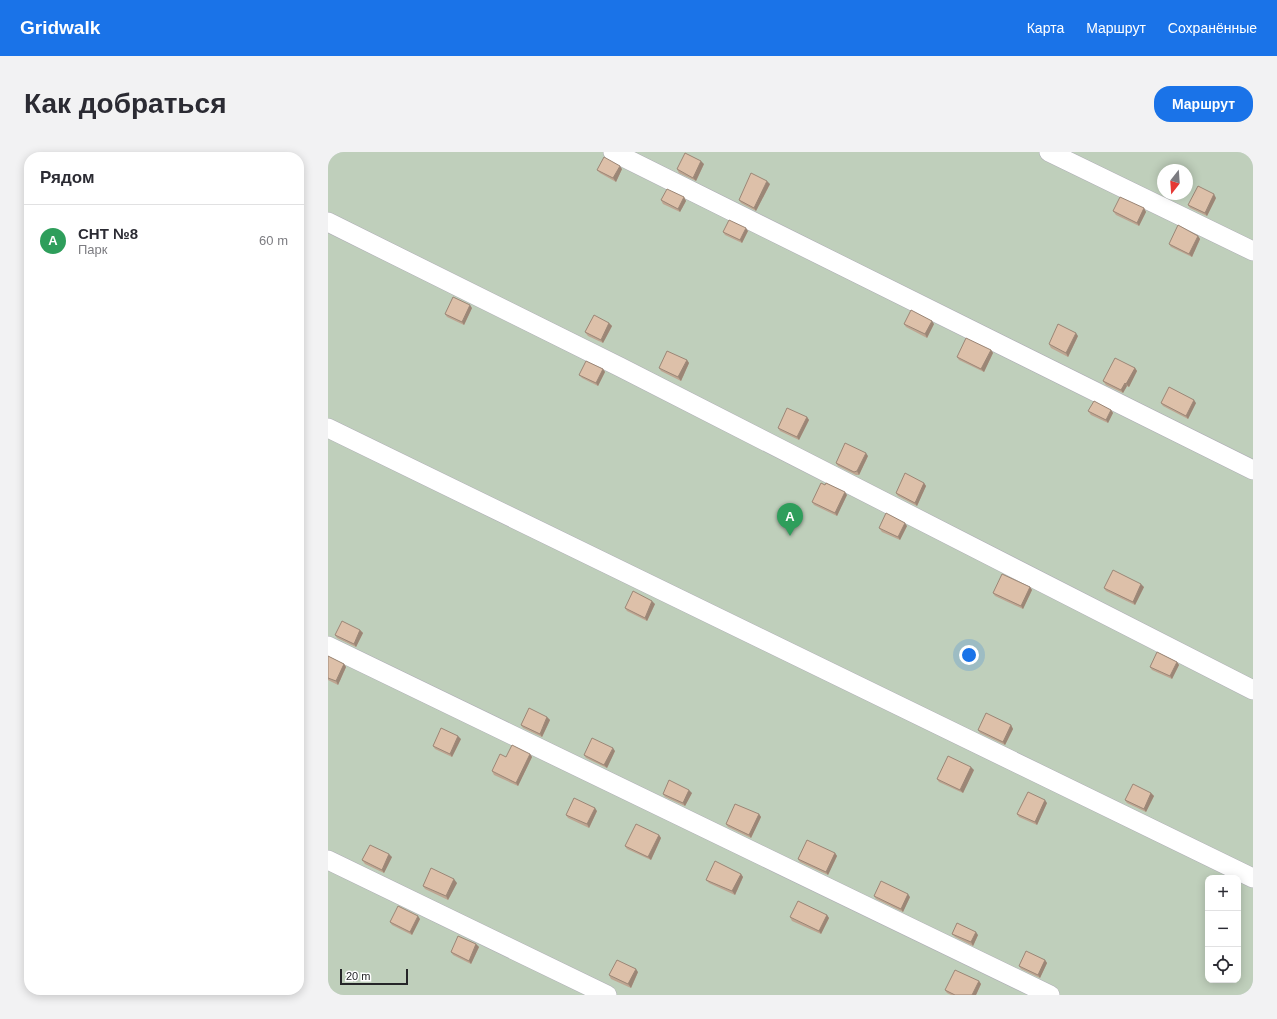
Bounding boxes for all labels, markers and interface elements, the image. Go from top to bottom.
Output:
text: Gridwalk [20,17,100,38]
text: Карта [1027,20,1064,36]
text: Маршрут [1086,20,1146,36]
text: Сохранённые [1168,20,1257,36]
button: Маршрут [1154,86,1253,122]
text: Как добраться [24,88,226,119]
north arrow [1157,164,1193,200]
text: Рядом [40,168,95,187]
text: СНТ №8 [78,225,138,242]
text: A [48,233,58,248]
text: 60 m [259,233,288,248]
text: Парк [78,242,108,257]
pin: A [777,503,803,536]
your location [959,645,979,665]
map controls [1205,875,1241,983]
button: + [1205,875,1241,911]
button: − [1205,911,1241,947]
button: locate [1205,947,1241,983]
scale bar [340,967,408,986]
text: 20 m [346,970,370,982]

